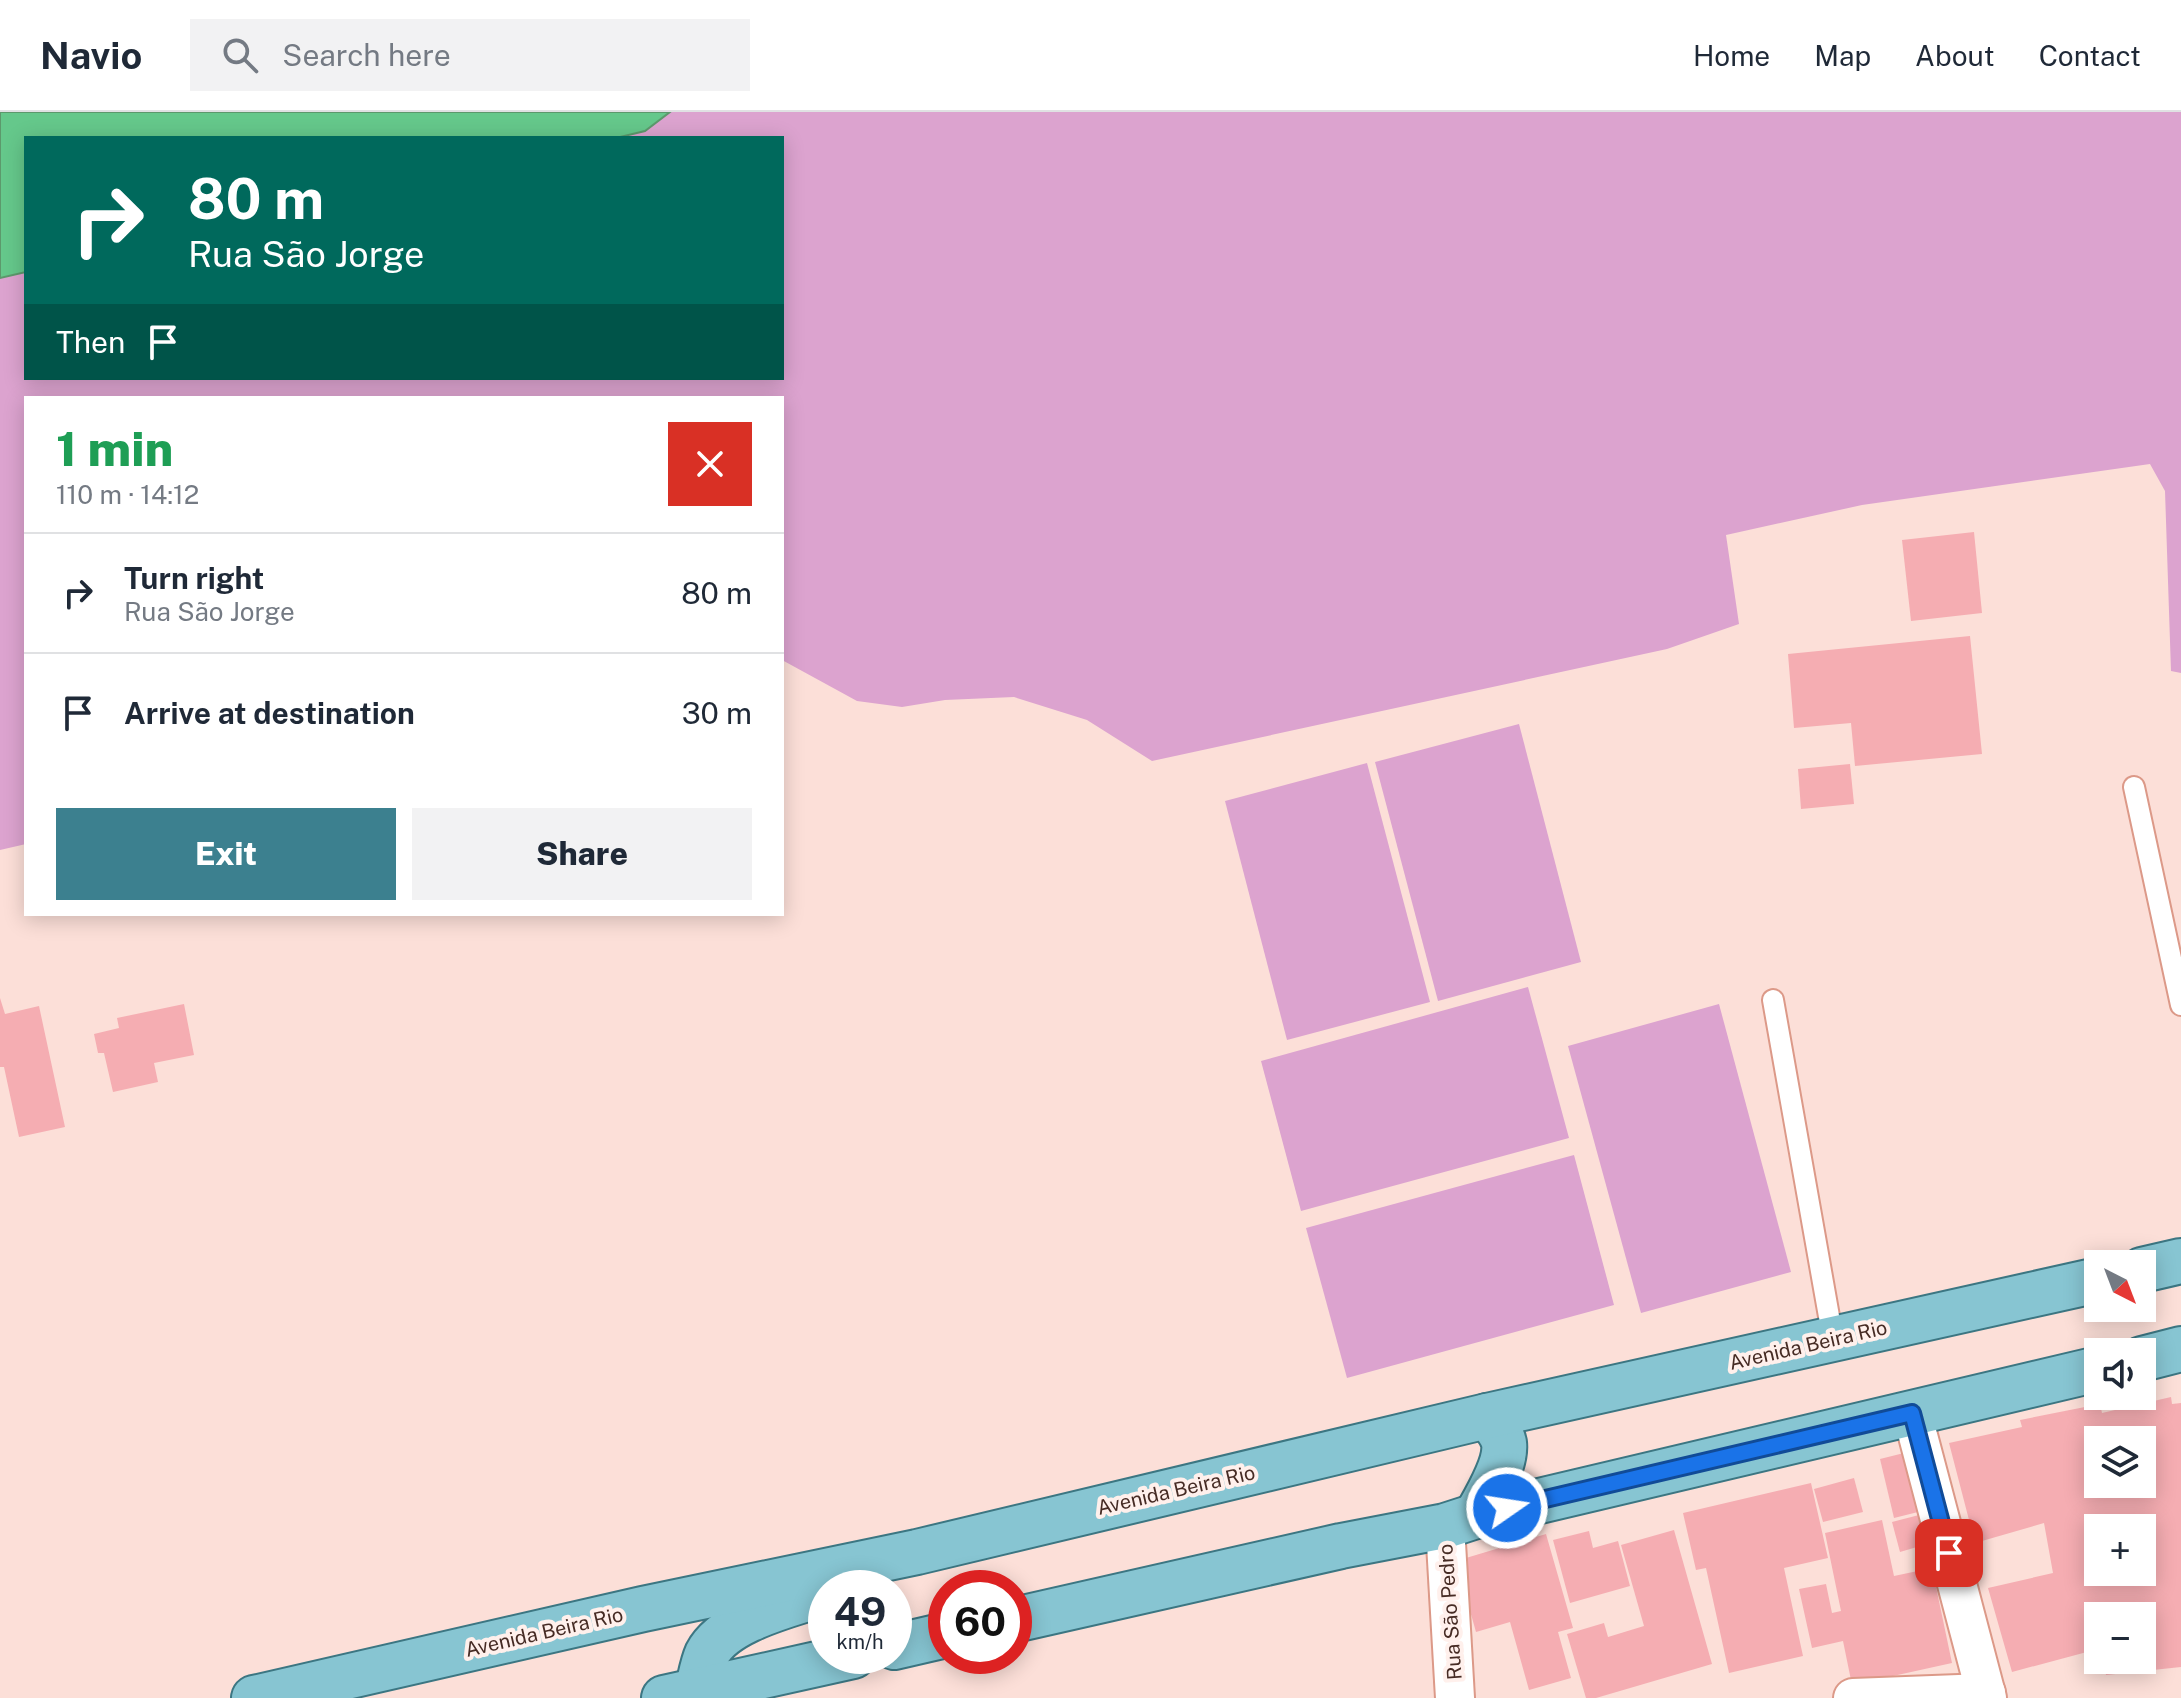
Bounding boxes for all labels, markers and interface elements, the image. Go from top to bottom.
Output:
search box [190,19,750,91]
text: Navio [40,33,142,78]
icon: search [218,33,262,77]
text: Search here [282,37,451,73]
text: Home [1693,39,1770,72]
text: Map [1814,39,1871,72]
text: About [1915,39,1995,72]
text: Contact [2039,39,2141,72]
text: 80 m [188,166,324,232]
icon: right [56,168,160,272]
text: Rua São Jorge [188,233,424,275]
icon: arrive [141,320,185,364]
text: Then [56,324,125,360]
text: 1 min [56,420,173,477]
button: close [668,422,752,506]
text: 110 m · 14:12 [56,479,199,510]
text: Turn right [124,560,264,596]
icon: right [56,571,100,615]
text: 80 m [681,575,752,611]
text: Rua São Jorge [124,596,295,627]
icon: arrive [56,691,100,735]
text: Arrive at destination [124,695,415,731]
text: 30 m [682,695,752,731]
button: Exit [56,808,396,900]
button: Share [412,808,752,900]
north arrow [2084,1250,2156,1322]
map controls [2084,1250,2156,1674]
street label: Avenida Beira Rio [1727,1315,1889,1375]
button: sound [2084,1338,2156,1410]
button: layers [2084,1426,2156,1498]
street label: Avenida Beira Rio [1095,1460,1257,1520]
position arrow [1465,1466,1549,1550]
button: + [2084,1514,2156,1586]
pin [1915,1519,1983,1587]
icon: arrive [1927,1531,1971,1575]
street label: Rua São Pedro [1433,1543,1467,1681]
speed limit sign: 60 [928,1570,1032,1674]
text: 49 [834,1588,886,1635]
street label: Avenida Beira Rio [463,1602,625,1662]
button: − [2084,1602,2156,1674]
text: km/h [836,1630,884,1654]

